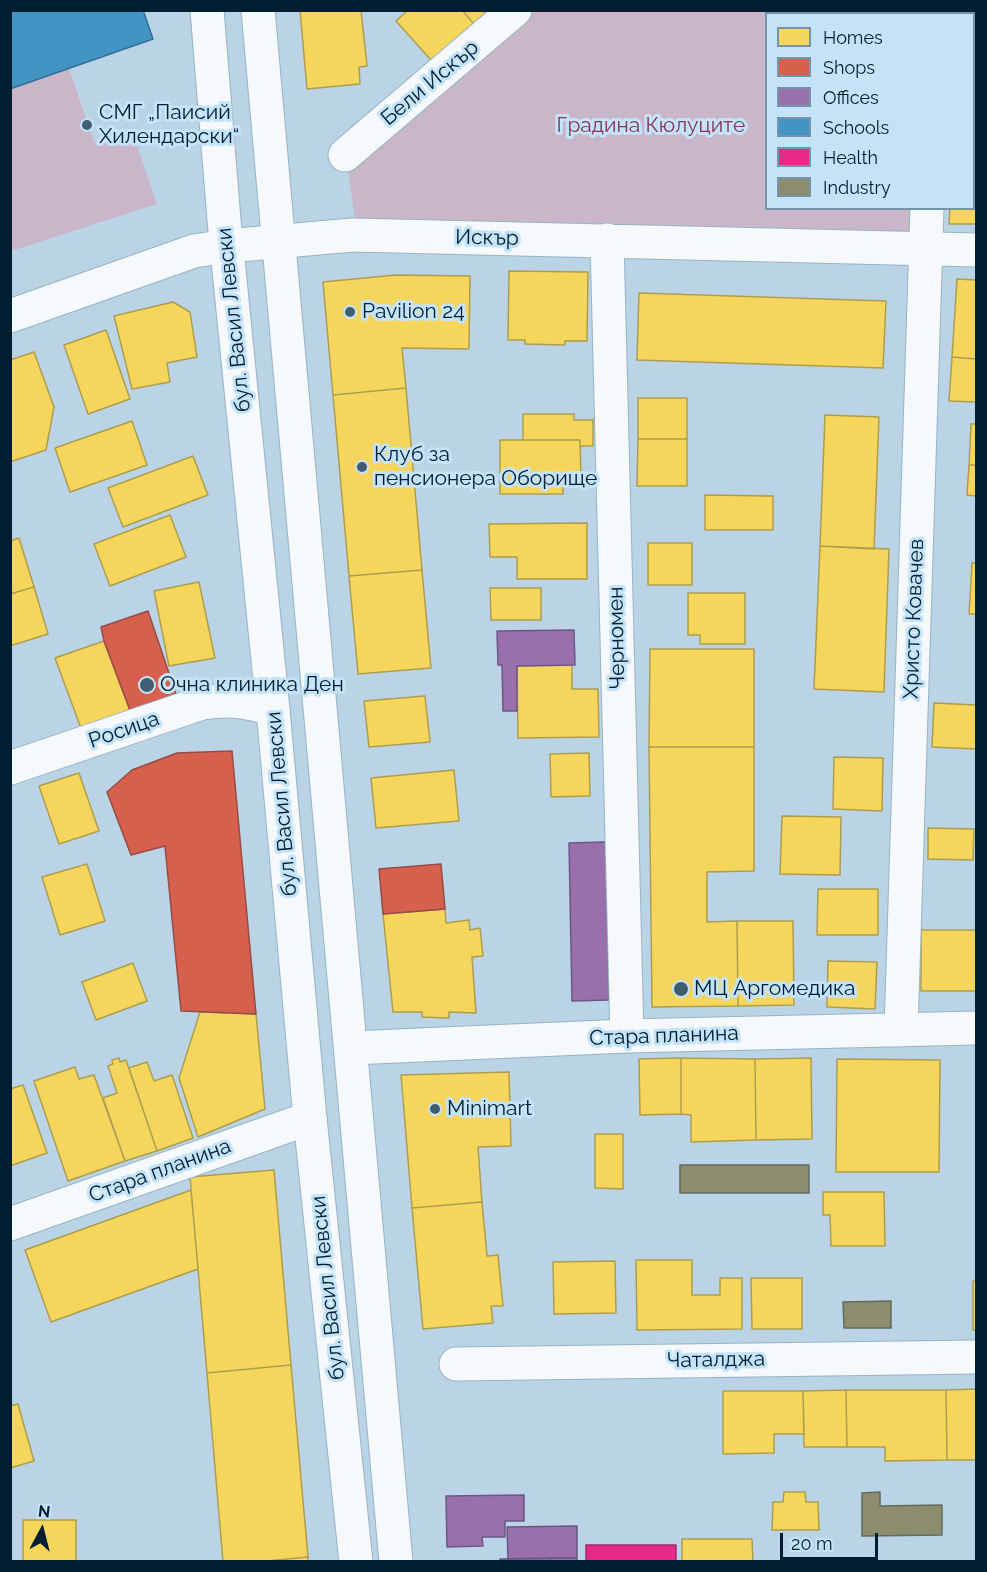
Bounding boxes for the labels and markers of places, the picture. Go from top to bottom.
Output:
place label: СМГ „Паисий Хилендарски“ [99,100,239,150]
marker: СМГ „Паисий Хилендарски“ [80,118,94,132]
place label: Pavilion 24 [362,299,465,325]
marker: Pavilion 24 [343,305,357,319]
place label: Клуб за пенсионера Оборище [374,442,597,492]
marker: Клуб за пенсионера Оборище [355,460,369,474]
place label: Очна клиника Ден [160,672,344,698]
marker: Очна клиника Ден [138,676,156,694]
place label: МЦ Аргомедика [694,976,855,1002]
marker: МЦ Аргомедика [672,980,690,998]
place label: Minimart [447,1096,532,1122]
marker: Minimart [428,1102,442,1116]

